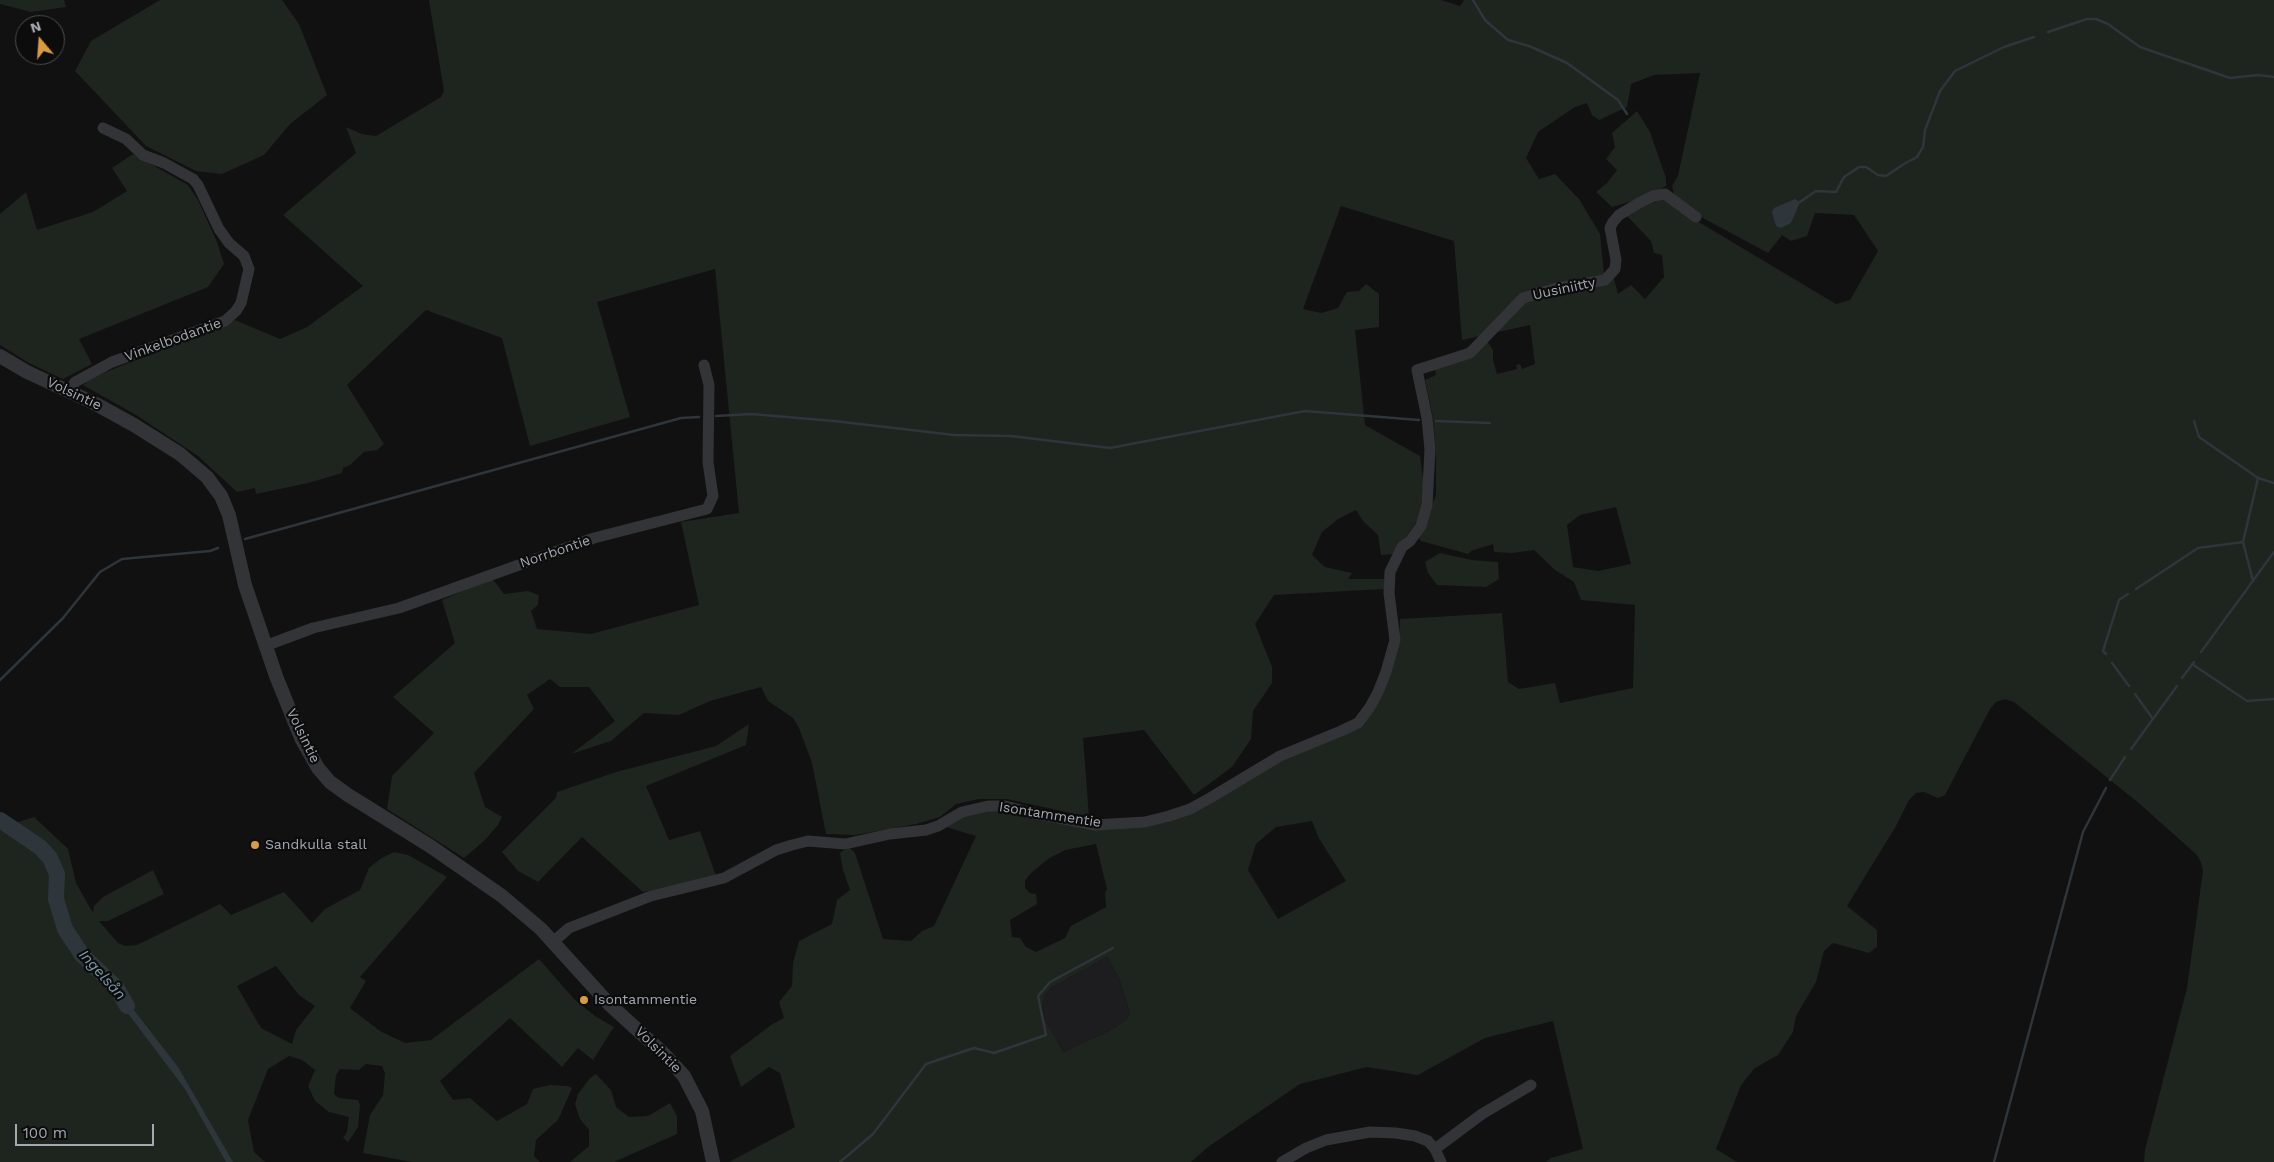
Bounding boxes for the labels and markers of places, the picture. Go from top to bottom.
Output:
place label: Sandkulla stall [265,837,367,853]
marker: Sandkulla stall [249,839,261,851]
place label: Isontammentie [594,992,697,1008]
marker: Isontammentie [578,994,590,1006]

